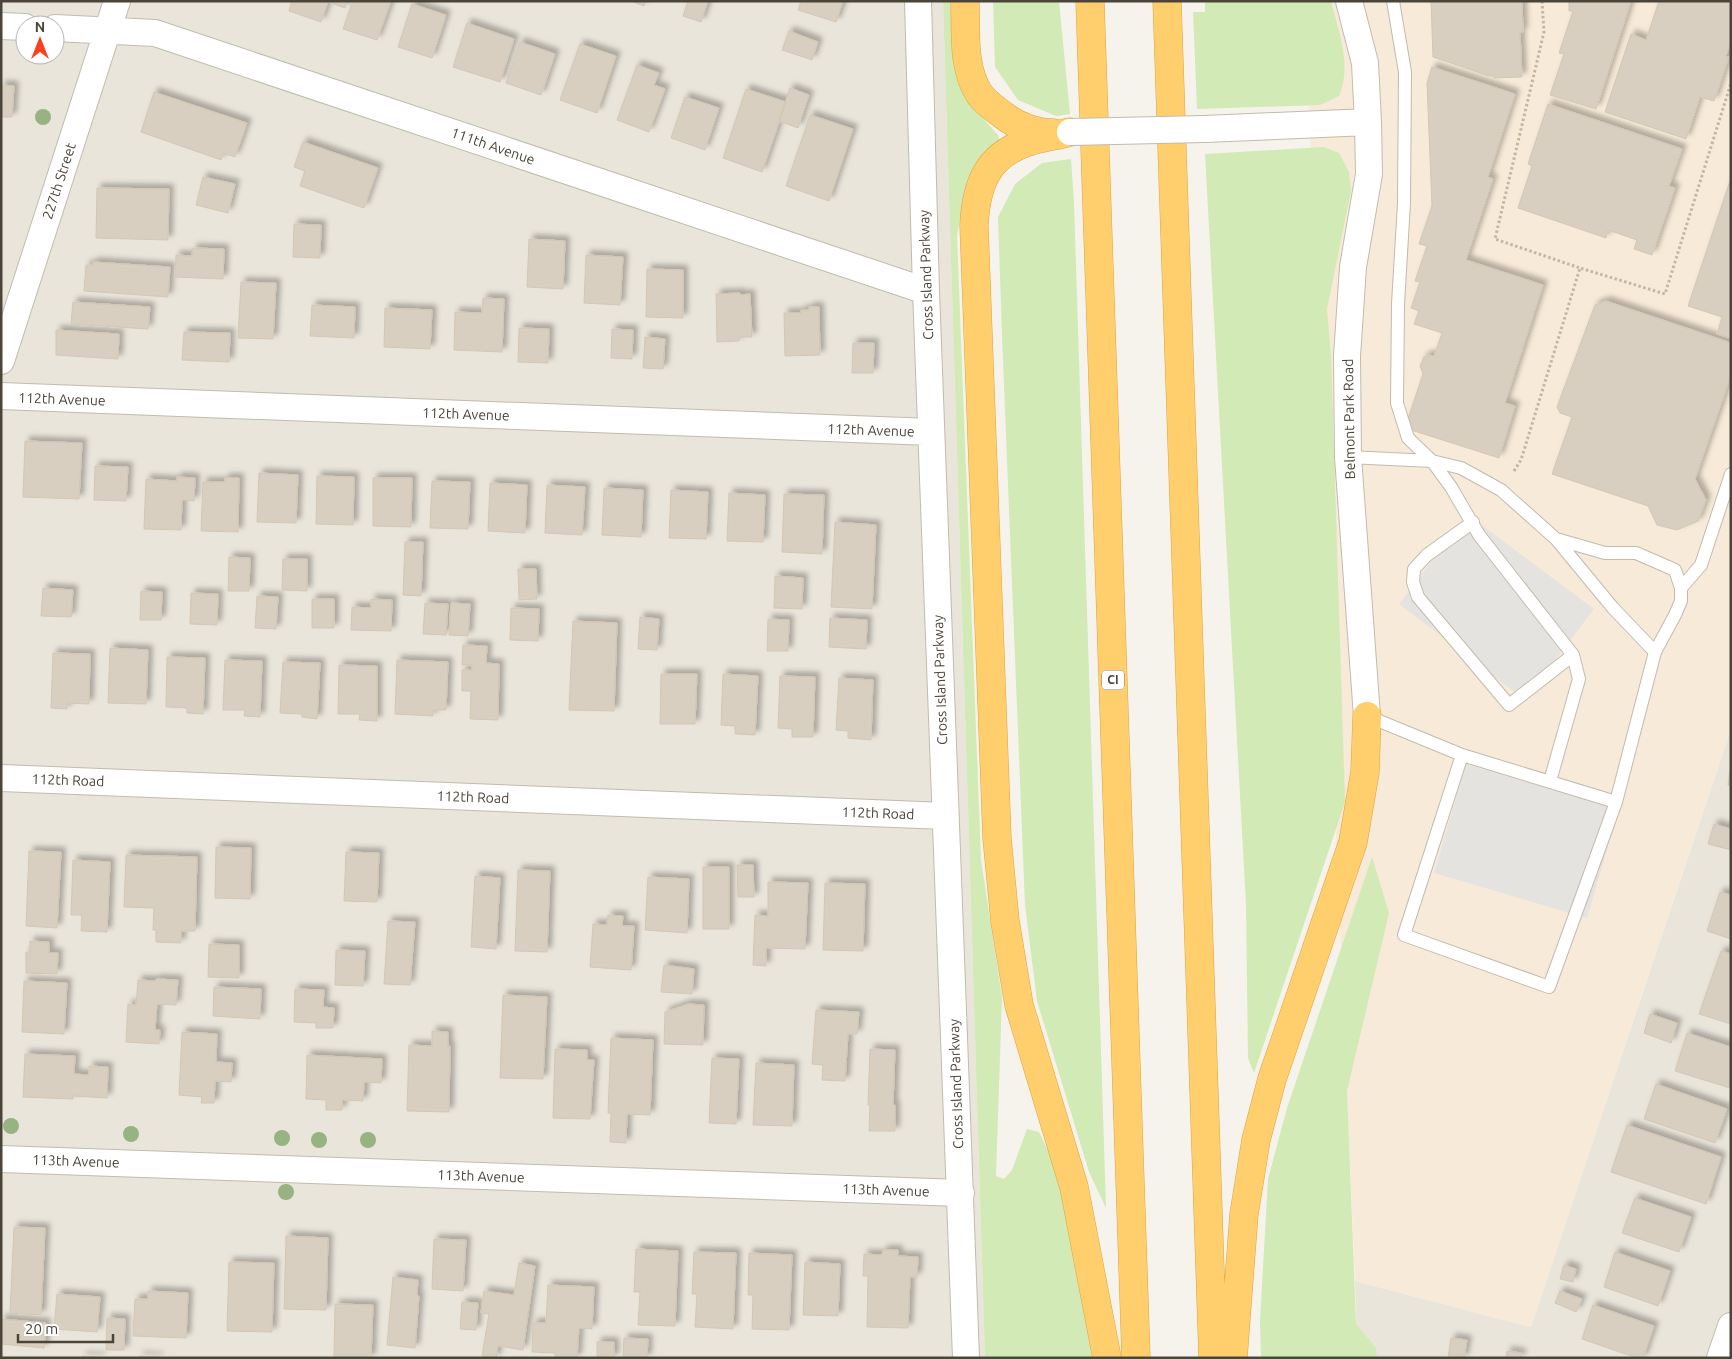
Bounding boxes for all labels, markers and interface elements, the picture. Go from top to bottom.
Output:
north arrow [15,15,65,65]
text: N [35,19,45,35]
street label: 111th Avenue [449,124,537,168]
street label: 227th Street [39,140,79,221]
street label: Cross Island Parkway [916,210,936,340]
street label: Belmont Park Road [1340,359,1358,479]
street label: 112th Avenue [18,389,106,409]
street label: 112th Avenue [422,404,510,424]
street label: 112th Avenue [827,420,915,440]
street label: Cross Island Parkway [930,615,950,745]
road number: CI [1102,670,1124,690]
street label: 112th Road [31,771,105,789]
street label: 112th Road [436,788,510,806]
street label: 112th Road [841,804,915,822]
street label: Cross Island Parkway [946,1019,966,1149]
street label: 113th Avenue [32,1151,120,1171]
street label: 113th Avenue [437,1166,525,1186]
street label: 113th Avenue [842,1180,930,1200]
scale bar [18,1312,112,1344]
text: 20 m [25,1320,58,1337]

